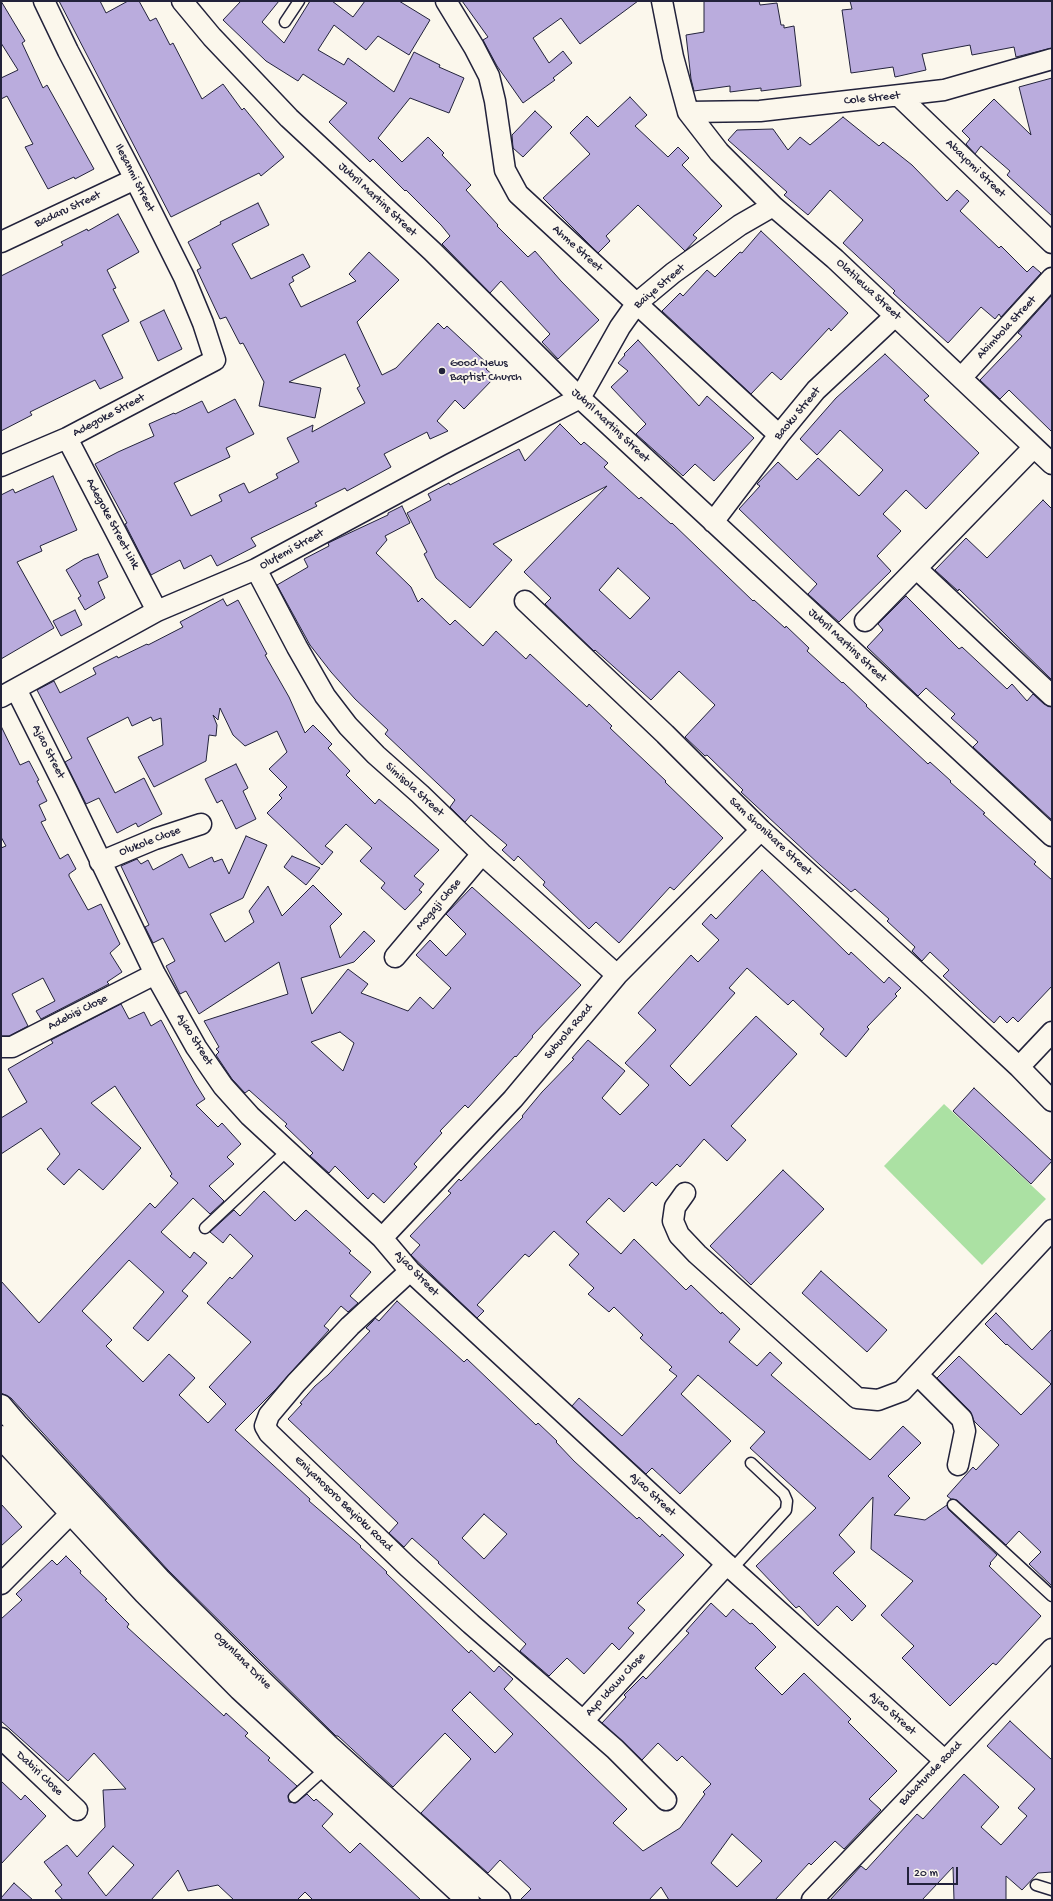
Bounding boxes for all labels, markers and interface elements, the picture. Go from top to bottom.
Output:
street label: Cole Street [843,89,901,109]
street label: Abayomi Street [942,137,1008,201]
street label: Ilesanmi Street [111,142,157,214]
street label: Jubril Martins Street [335,160,419,240]
street label: Badaru Street [33,188,103,232]
street label: Ahme Street [549,223,605,275]
street label: Olatilewa Street [832,256,904,324]
street label: Baiye Street [631,261,689,313]
street label: Abimbola Street [974,293,1040,363]
place label: Good News Baptist Church [450,357,522,385]
marker: Good News Baptist Church [437,366,447,376]
street label: Baoku Street [772,385,824,443]
street label: Jubril Martins Street [568,386,652,466]
street label: Adegoke Street [70,391,148,441]
street label: Adegoke Street Link [82,476,142,572]
street label: Olufemi Street [257,526,327,574]
street label: Jubril Martins Street [805,606,889,686]
street label: Ajao Street [28,723,68,781]
street label: Simisola Street [382,760,446,820]
street label: Sam Shonibare Street [725,795,815,879]
street label: Olukole Close [117,824,183,860]
street label: Mogaji Close [413,876,465,934]
street label: Adebisi Close [46,992,110,1034]
street label: Subuola Road [542,1001,596,1063]
street label: Ajao Street [172,1011,216,1069]
street label: Ajao Street [391,1248,441,1300]
street label: Eniyanosoro Beyioku Road [291,1453,395,1555]
street label: Ajao Street [626,1470,678,1520]
street label: Ogunlana Drive [210,1629,274,1693]
street label: Ayo Idowu Close [583,1650,649,1720]
street label: Ajao Street [866,1689,918,1739]
street label: Babatunde Road [897,1739,965,1809]
street label: Dabiri Close [12,1749,66,1799]
scale bar [909,1859,960,1885]
text: 20 m [914,1867,938,1881]

